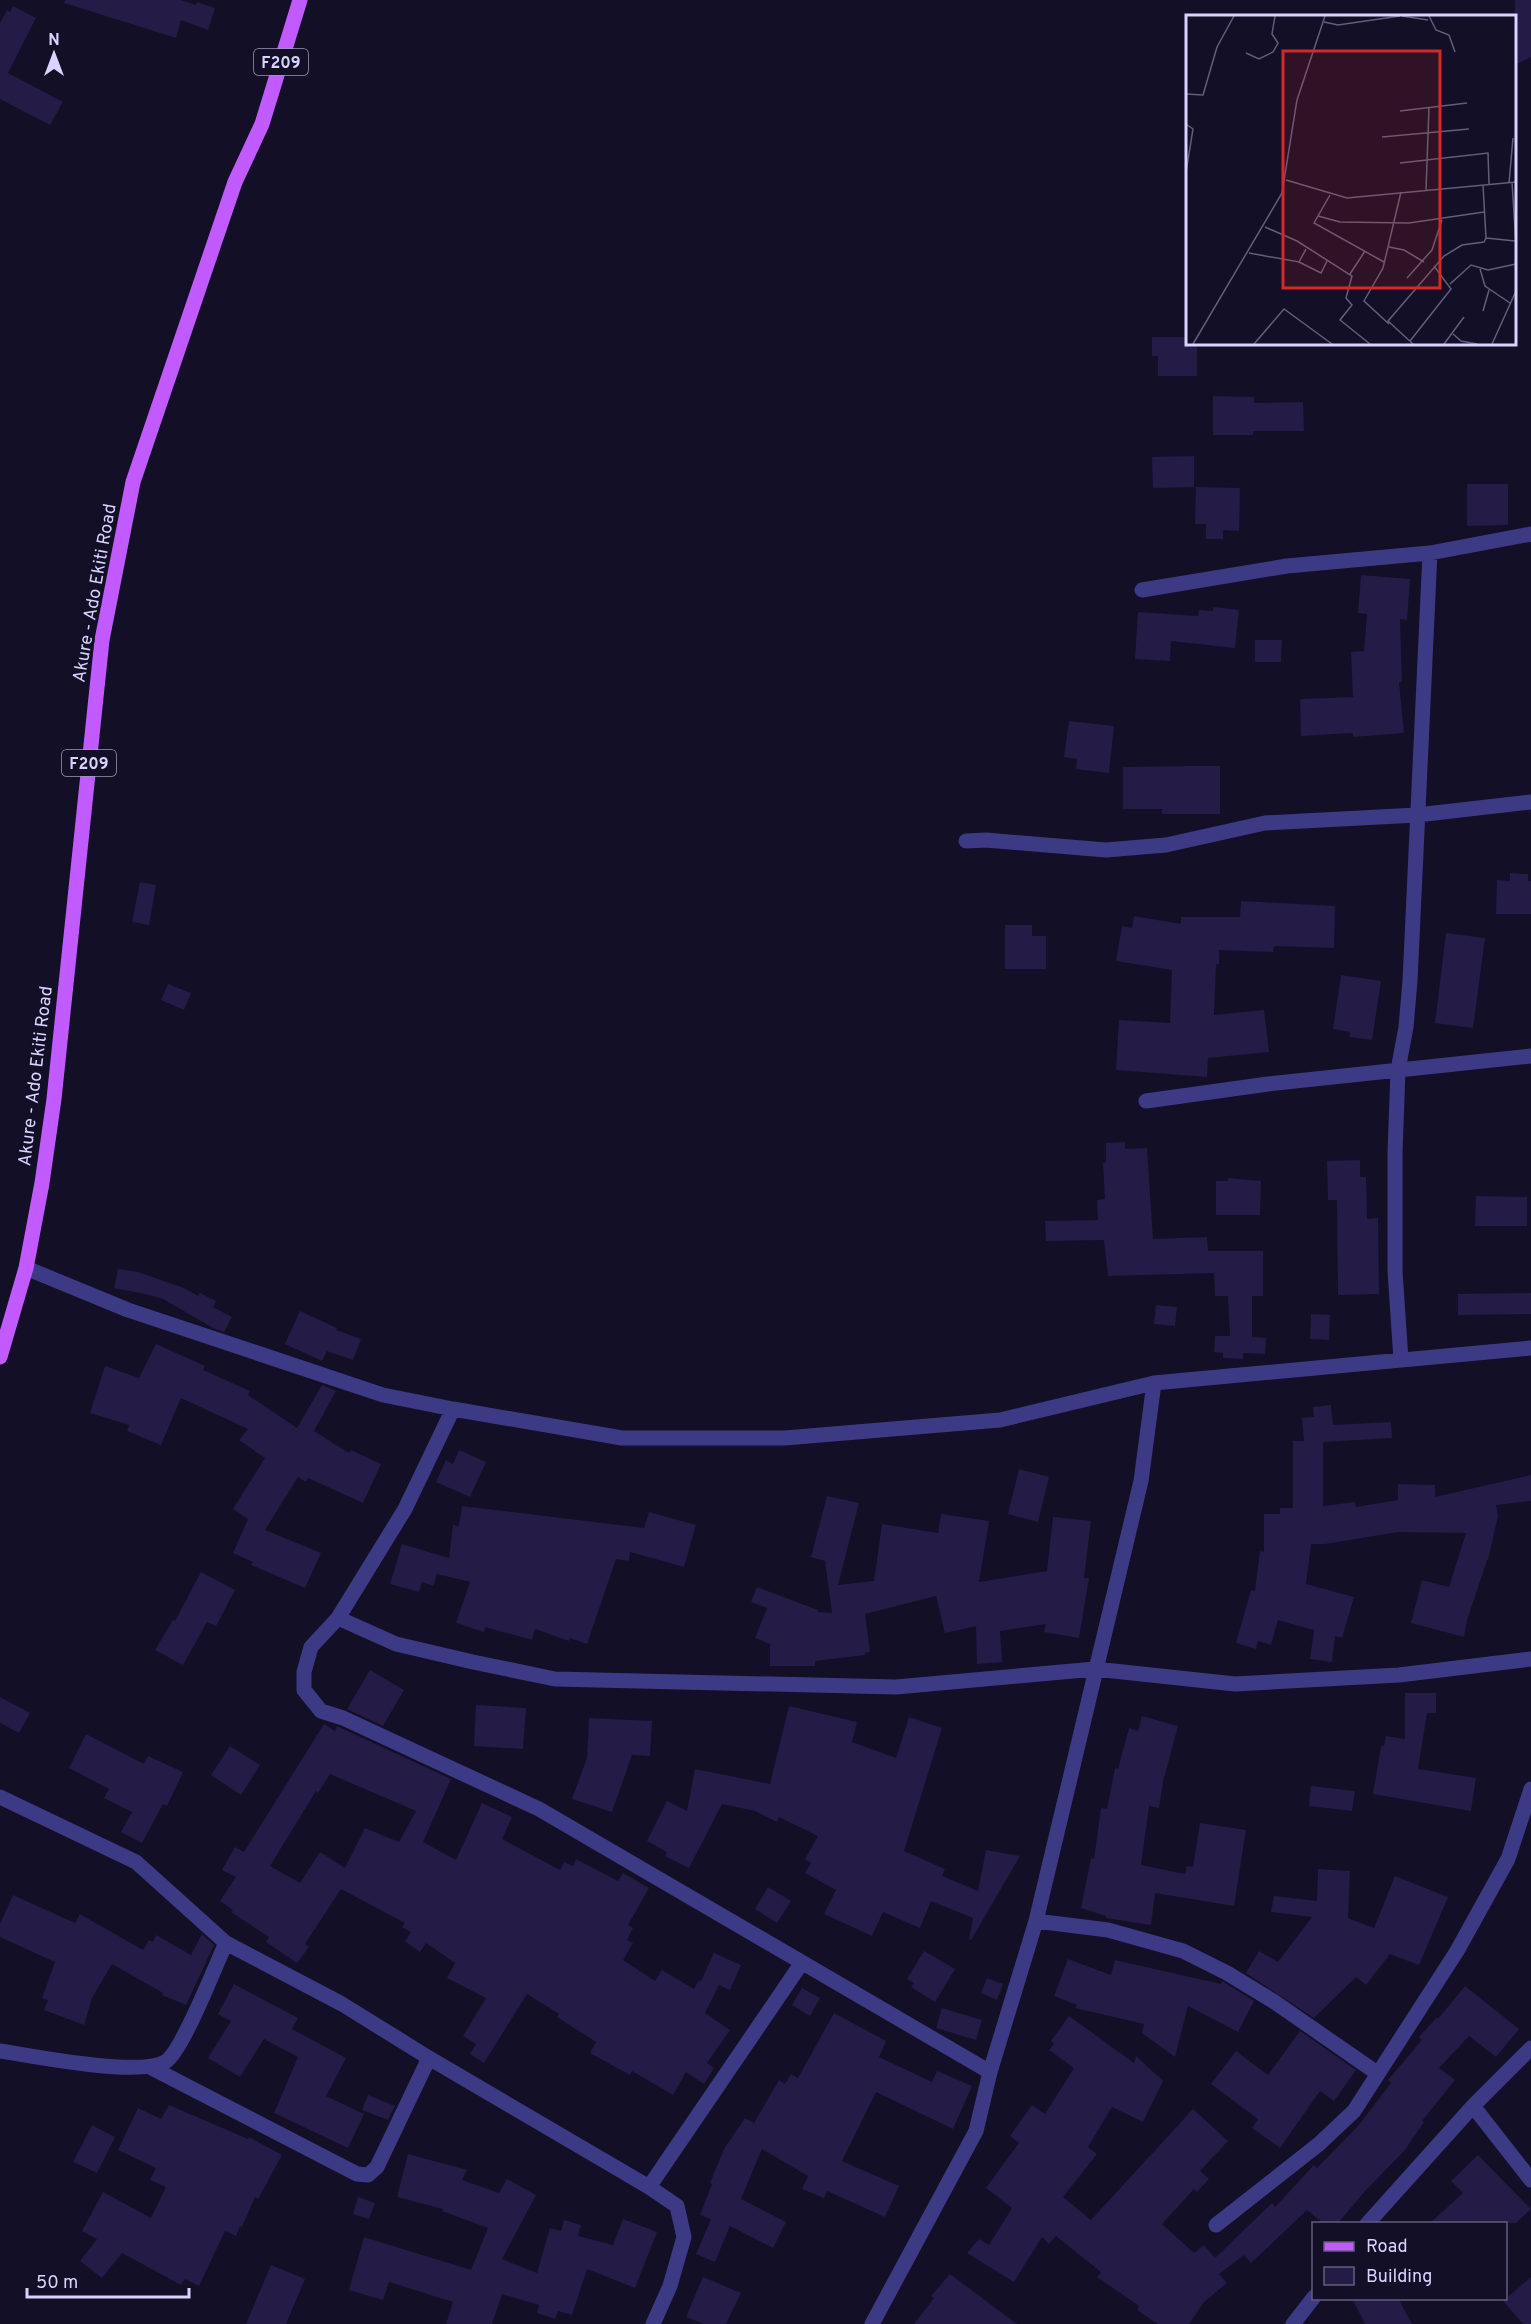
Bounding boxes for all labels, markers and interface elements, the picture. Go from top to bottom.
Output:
inset map [1186,15,1516,345]
north arrow [24,24,84,84]
text: N [48,31,60,51]
road number: F209 [254,49,308,75]
street label: Akure - Ado Ekiti Road [68,502,123,684]
road number: F209 [62,750,116,776]
street label: Akure - Ado Ekiti Road [14,985,59,1168]
legend [1312,2222,1507,2300]
text: Road [1366,2236,1408,2259]
scale bar [27,2261,189,2299]
text: Building [1366,2266,1432,2289]
text: 50 m [36,2272,78,2295]

